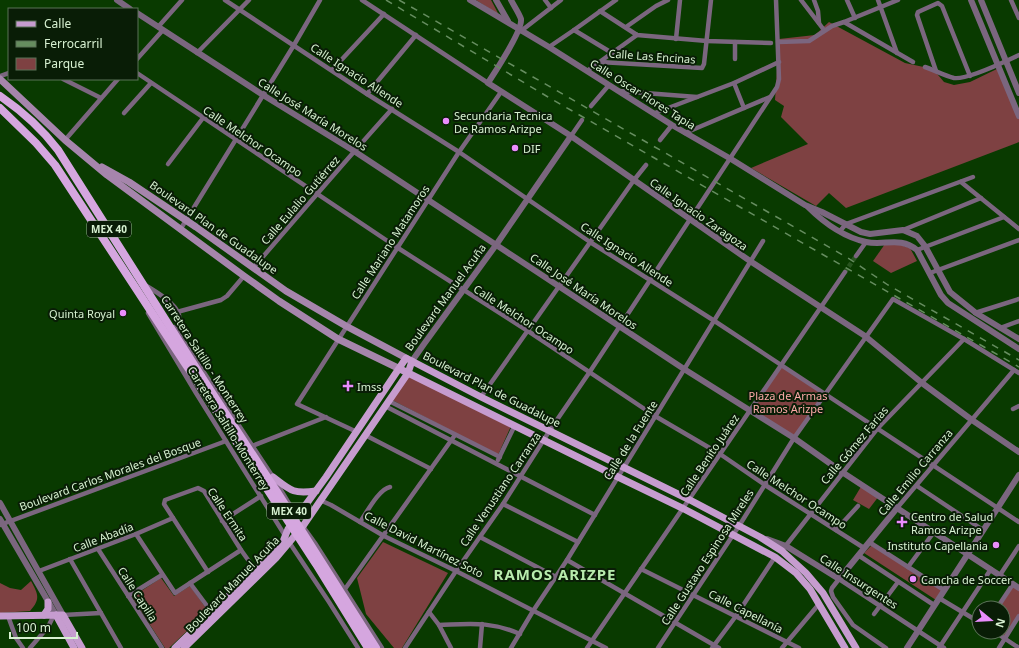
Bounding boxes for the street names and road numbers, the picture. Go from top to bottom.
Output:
street label: Calle Ignacio Allende [308,39,406,111]
street label: Calle Las Encinas [608,45,696,67]
street label: Calle Oscar Flores Tapia [587,55,699,133]
street label: Calle José María Morelos [255,74,371,154]
street label: Calle Melchor Ocampo [200,102,306,180]
street label: Calle Eulalio Gutiérrez [257,152,343,248]
street label: Calle Ignacio Zaragoza [647,174,751,254]
street label: Boulevard Plan de Guadalupe [147,177,281,277]
street label: Calle Mariano Matamoros [347,182,433,302]
street label: Calle Ignacio Allende [578,218,676,290]
road number: MEX 40 [87,221,131,237]
street label: Boulevard Manuel Acuña [401,240,489,354]
street label: Calle José María Morelos [527,249,641,333]
street label: Calle Melchor Ocampo [471,281,577,357]
street label: Carretera Saltillo - Monterrey [158,292,252,426]
street label: Boulevard Plan de Guadalupe [421,348,563,430]
street label: Carretera Saltillo-Monterrey [185,363,274,493]
street label: Calle de la Fuente [599,397,661,483]
street label: Calle Gómez Farías [817,403,891,487]
street label: Calle Benito Juárez [676,411,742,499]
street label: Calle Emilio Carranza [874,426,956,518]
street label: Calle Venustiano Carranza [456,429,544,549]
street label: Boulevard Carlos Morales del Bosque [17,434,203,514]
street label: Calle Melchor Ocampo [744,456,850,532]
street label: Calle Ermita [205,484,251,544]
street label: Calle Gustavo Espinosa Mireles [657,486,757,628]
road number: MEX 40 [267,503,311,519]
street label: Calle David Martínez Soto [362,507,486,581]
street label: Calle Abadía [71,519,135,555]
street label: Boulevard Manuel Acuña [182,532,282,636]
street label: Calle Insurgentes [817,550,901,612]
street label: Calle Capilla [115,564,161,624]
street label: Calle Capellanía [706,586,786,636]

